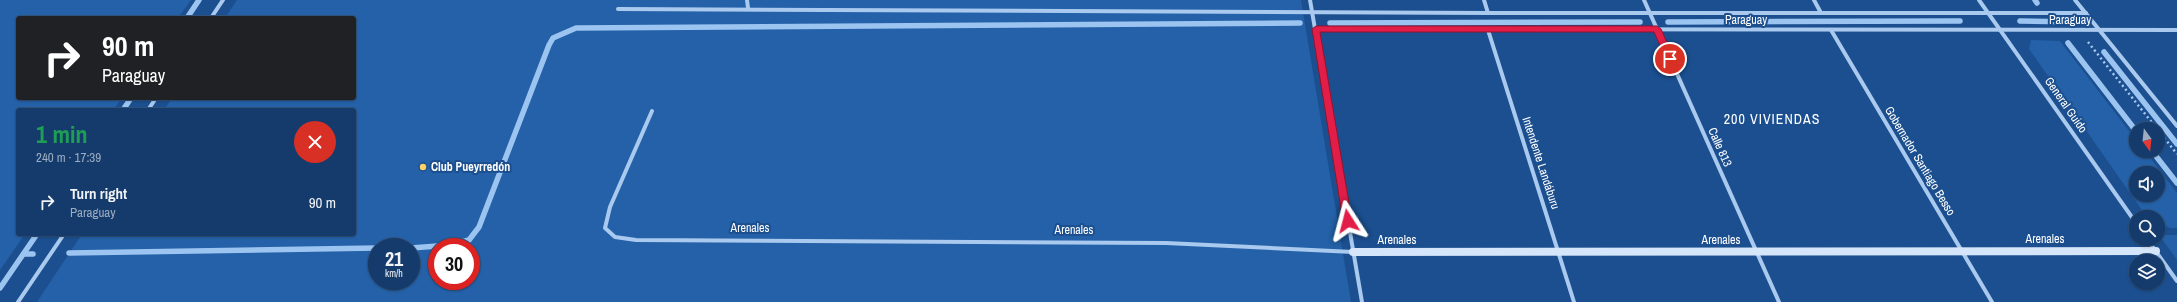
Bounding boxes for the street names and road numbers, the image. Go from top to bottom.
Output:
street label: Paraguay [1725,12,1767,28]
street label: Paraguay [2049,12,2091,28]
street label: General Guido [2041,74,2091,136]
street label: Gobernador Santiago Besso [1881,103,1959,219]
street label: Intendente Landáburu [1519,115,1563,211]
street label: Calle 813 [1704,125,1736,169]
street label: Arenales [730,220,769,236]
street label: Arenales [1054,222,1093,238]
street label: Arenales [2025,231,2064,247]
street label: Arenales [1377,232,1416,248]
street label: Arenales [1701,232,1740,248]

